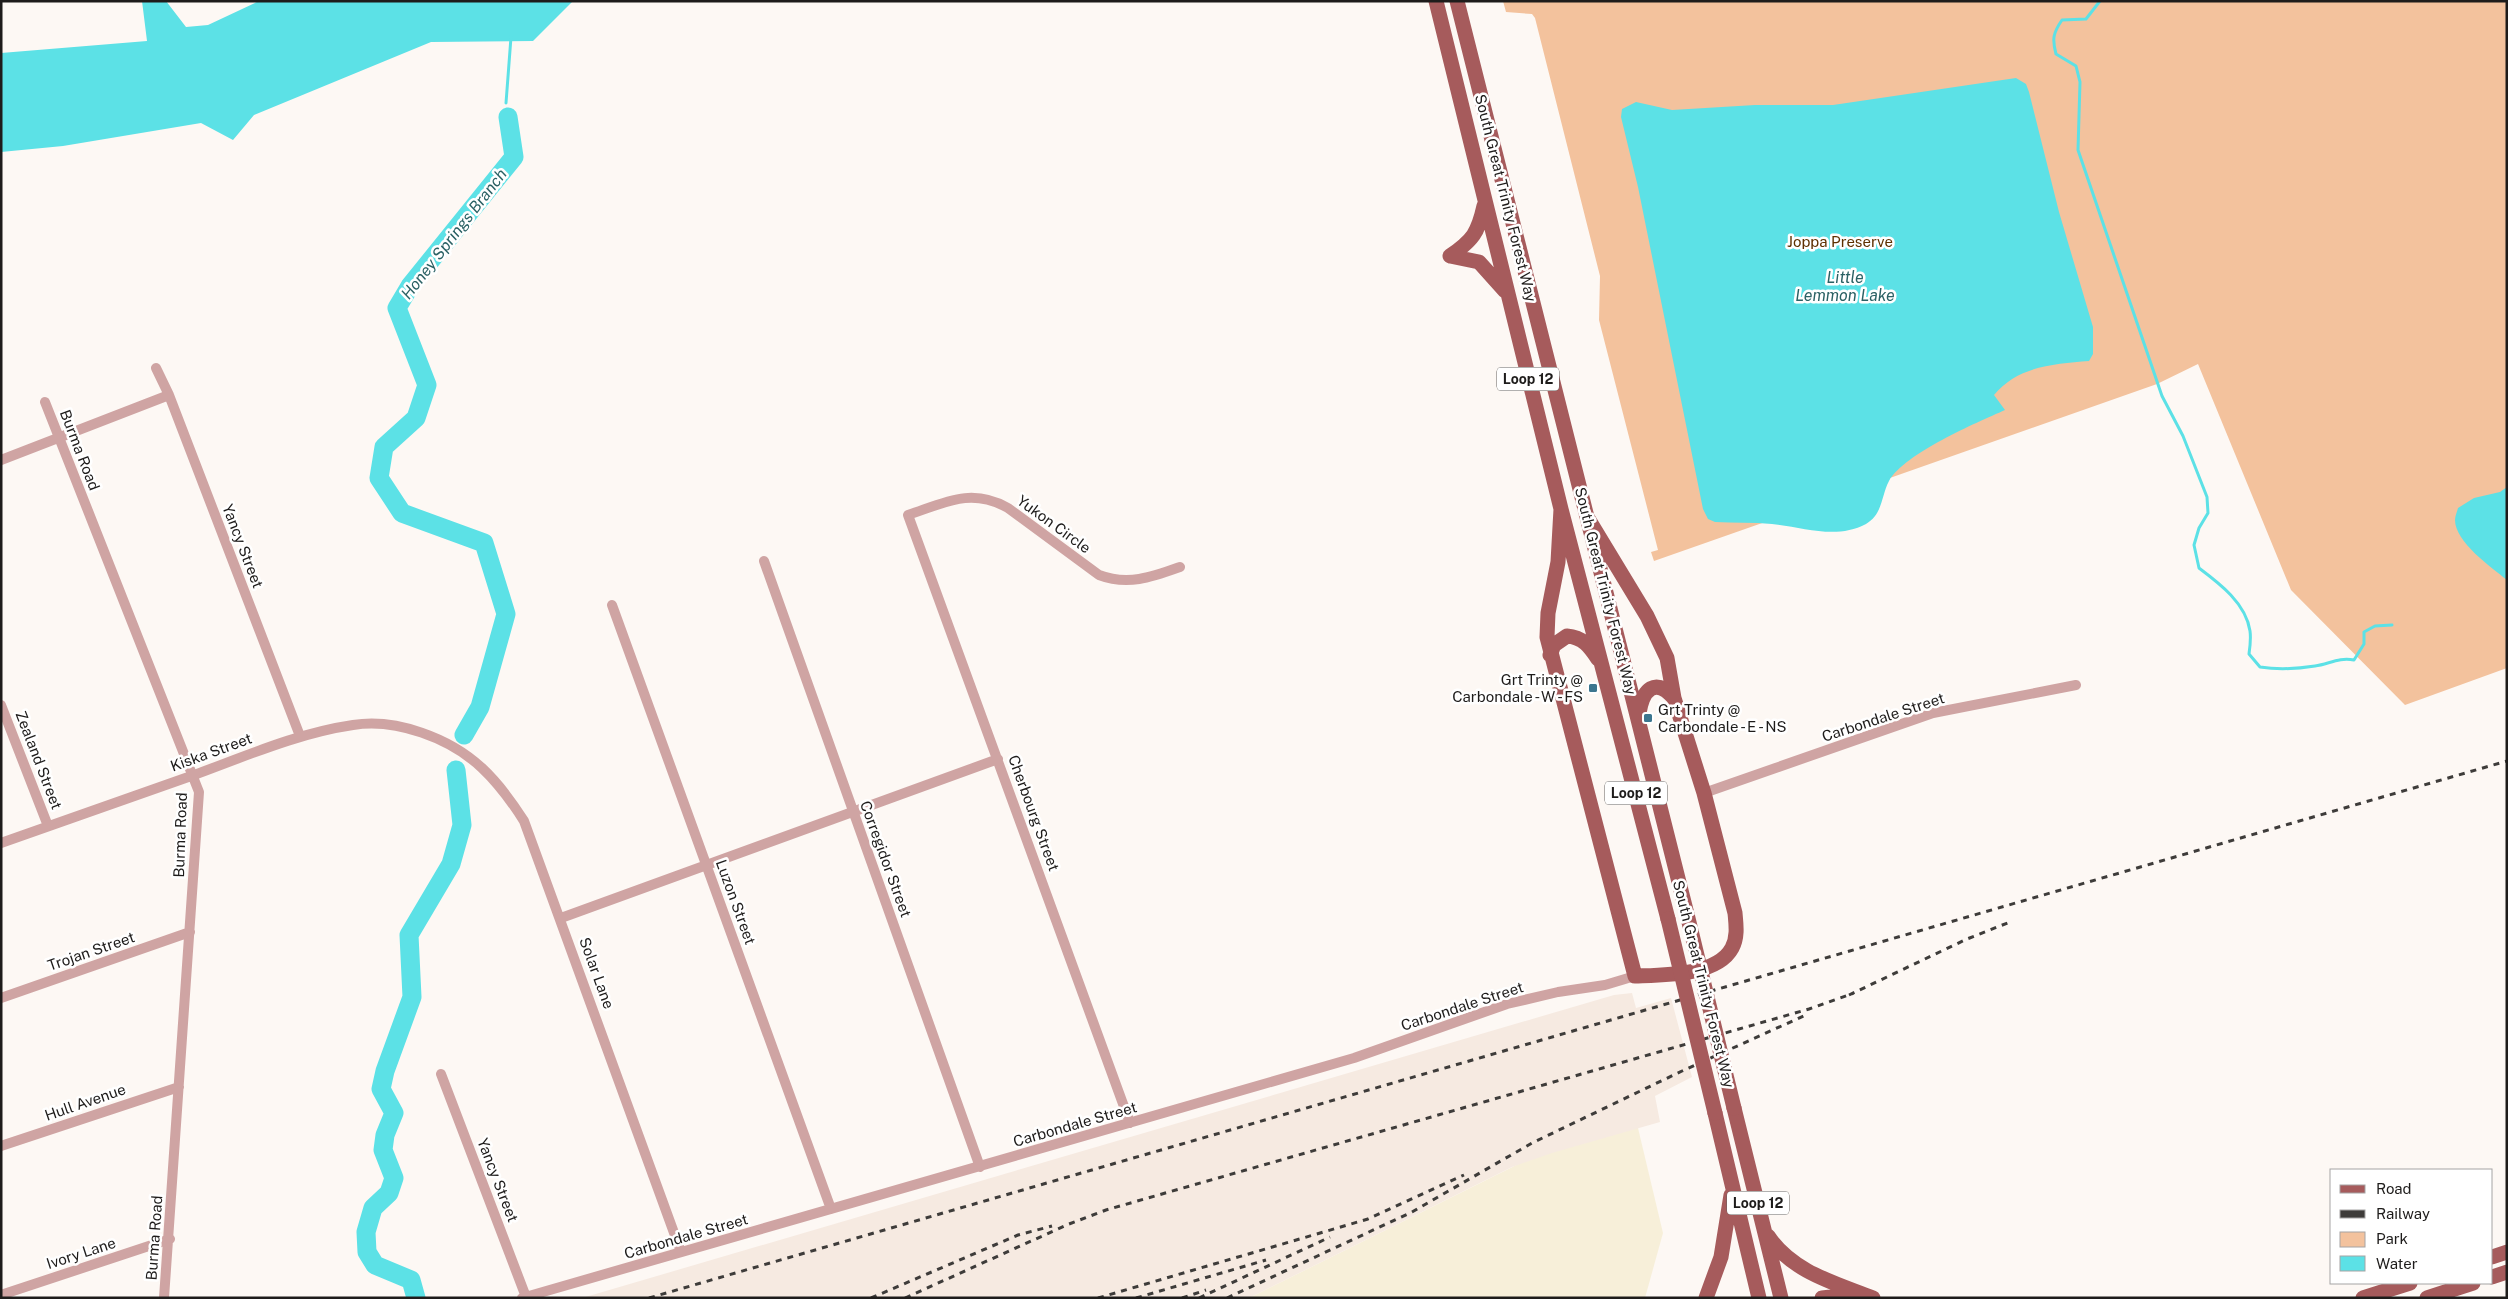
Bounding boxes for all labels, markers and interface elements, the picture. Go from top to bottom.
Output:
street label: South Great Trinity Forest Way [1472,92,1540,304]
water label: Honey Springs Branch [397,165,511,303]
park label: Joppa Preserve [1787,233,1893,250]
water label: Little Lemmon Lake [1795,268,1895,305]
road number: Loop 12 [1497,368,1559,390]
street label: Burma Road [57,407,103,493]
street label: South Great Trinity Forest Way [1572,485,1640,697]
street label: Yukon Circle [1014,492,1094,556]
street label: Yancy Street [219,502,267,591]
place label: Grt Trinty @ Carbondale - W - FS [1452,671,1583,705]
marker: Grt Trinty @ Carbondale - W - FS [1587,682,1599,694]
street label: Carbondale Street [1820,689,1947,745]
place label: Grt Trinty @ Carbondale - E - NS [1658,701,1787,735]
street label: Zealand Street [12,708,66,812]
marker: Grt Trinty @ Carbondale - E - NS [1642,712,1654,724]
street label: Kiska Street [168,729,254,775]
street label: Cherbourg Street [1005,753,1063,873]
road number: Loop 12 [1605,781,1667,804]
street label: Burma Road [170,792,190,878]
street label: Corregidor Street [857,798,915,920]
street label: Luzon Street [713,857,759,947]
street label: South Great Trinity Forest Way [1670,878,1738,1090]
street label: Trojan Street [45,928,137,974]
street label: Solar Lane [576,935,618,1011]
street label: Carbondale Street [1399,978,1526,1034]
street label: Hull Avenue [42,1080,128,1124]
street label: Carbondale Street [1011,1098,1139,1150]
street label: Yancy Street [474,1136,522,1225]
legend [2330,1169,2493,1284]
text: Road [2376,1180,2412,1197]
road number: Loop 12 [1727,1192,1789,1214]
street label: Burma Road [143,1195,165,1281]
text: Railway [2376,1205,2430,1222]
street label: Carbondale Street [622,1210,750,1262]
text: Park [2376,1230,2408,1247]
street label: Ivory Lane [44,1234,118,1272]
text: Water [2376,1255,2418,1272]

